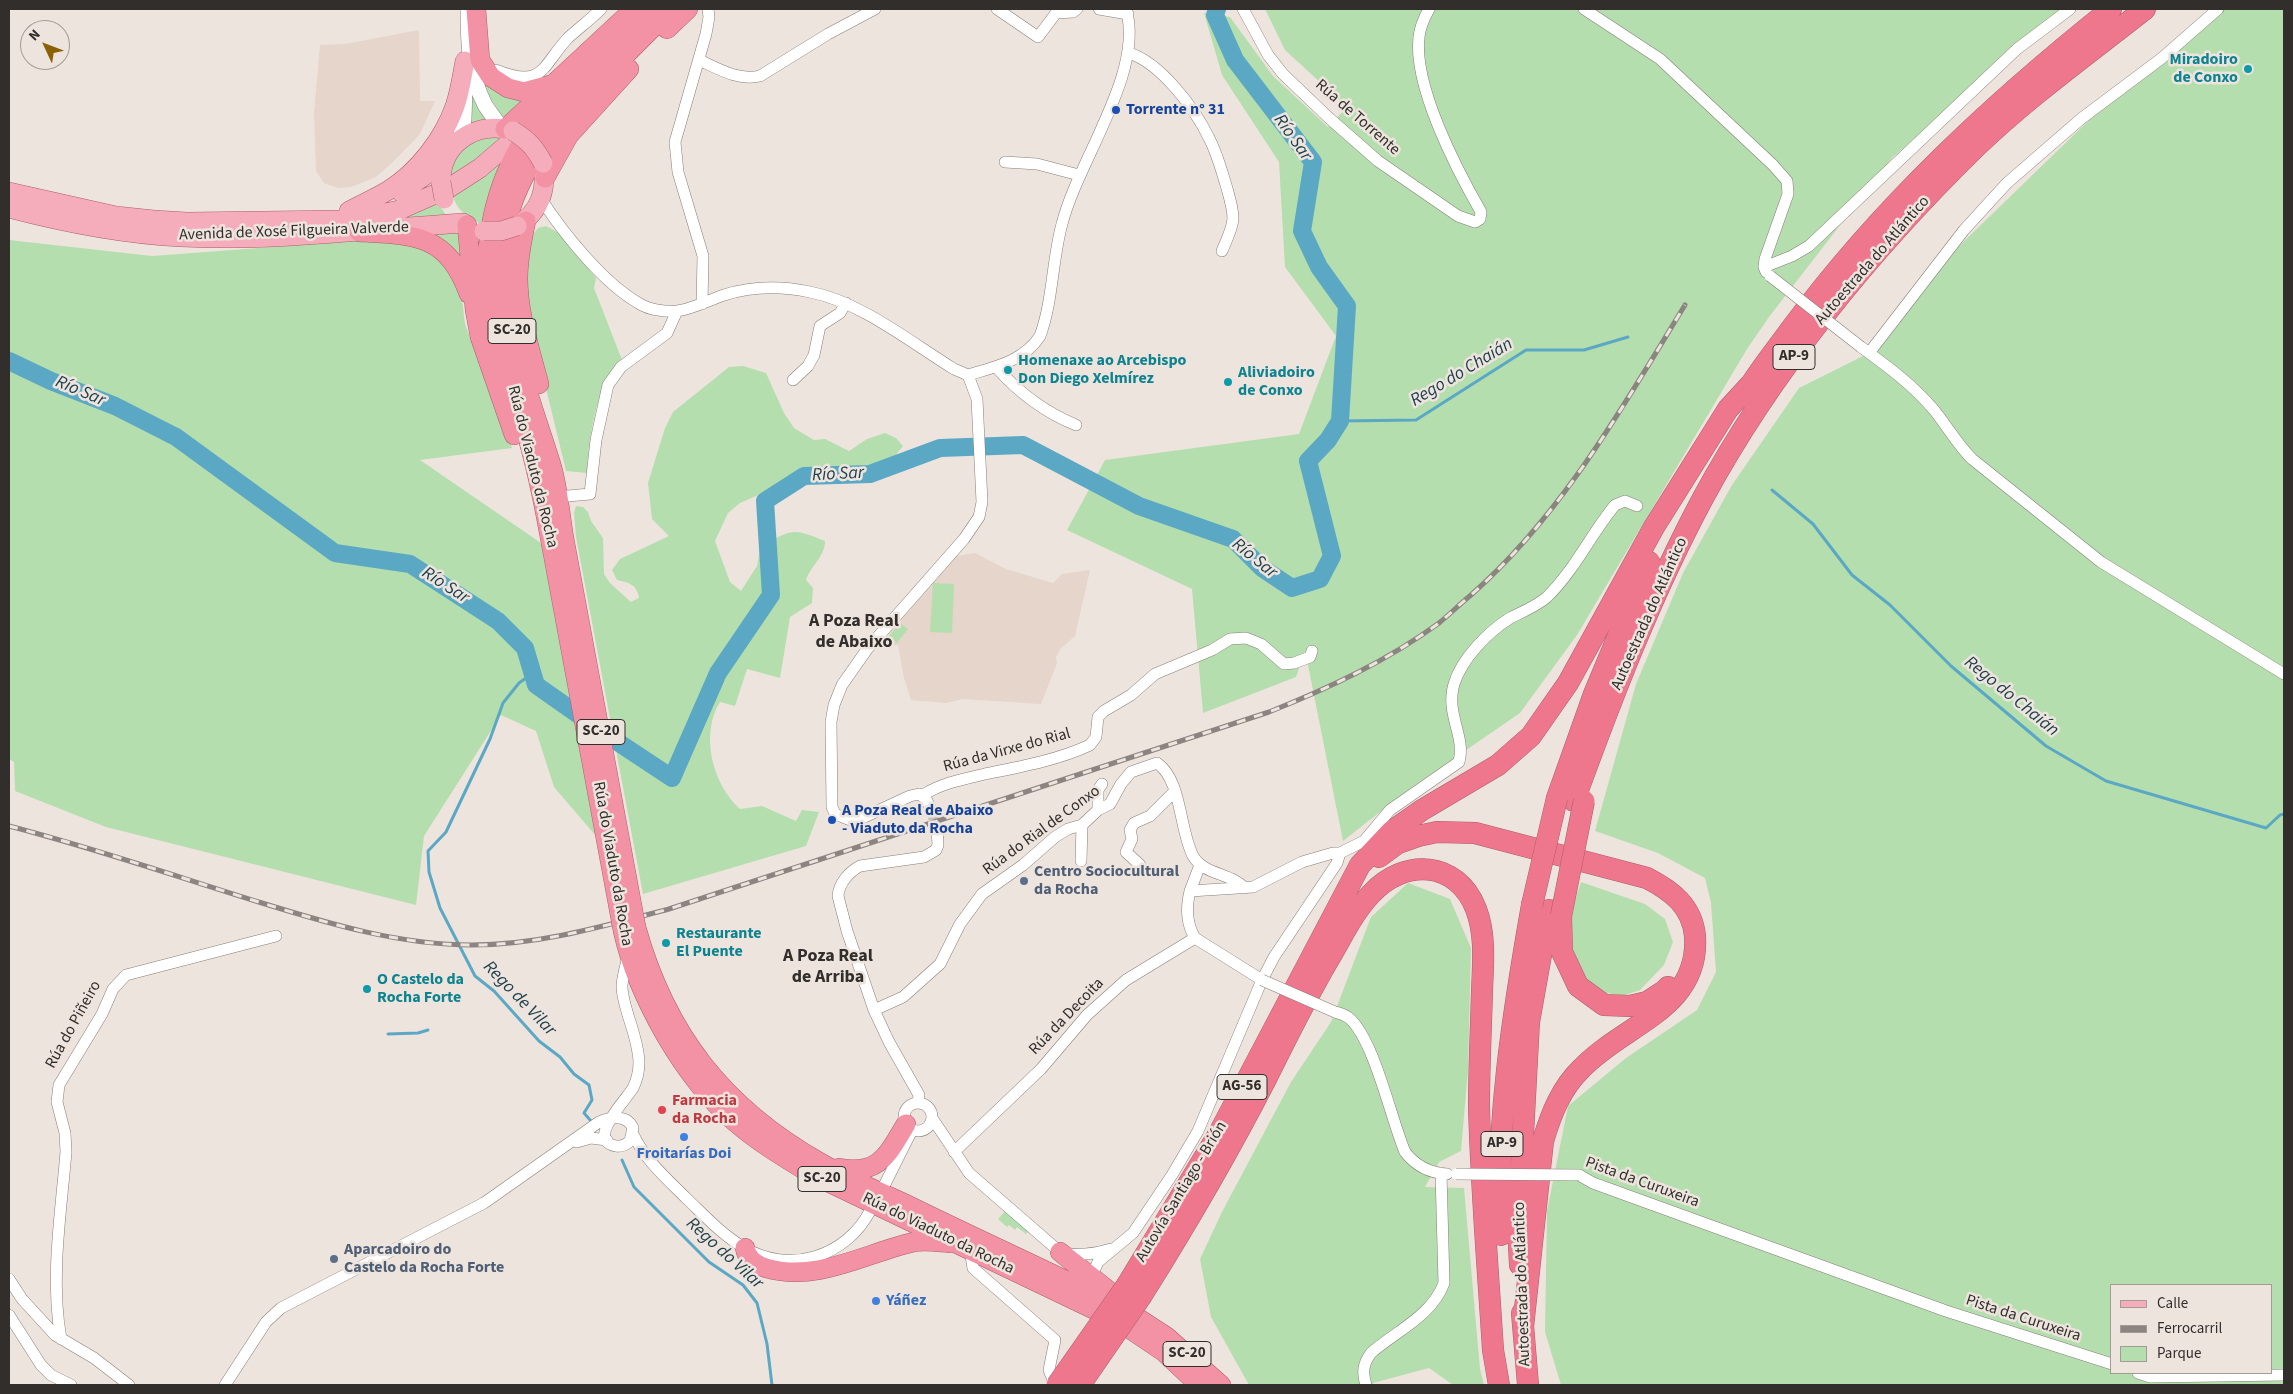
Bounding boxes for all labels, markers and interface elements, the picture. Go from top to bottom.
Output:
north arrow [20,20,70,70]
text: N [24,25,45,46]
place label: Miradoiro de Conxo [2169,50,2238,88]
marker: Miradoiro de Conxo [2242,63,2254,75]
street label: Rúa de Torrente [1311,76,1403,160]
place label: Torrente n° 31 [1126,100,1225,120]
marker: Torrente n° 31 [1110,104,1122,116]
water label: Río Sar [1268,110,1316,166]
street label: Autoestrada do Atlántico [1812,193,1934,329]
street label: Avenida de Xosé Filgueira Valverde [179,218,409,246]
road number: SC-20 [488,318,536,344]
water label: Rego do Chaián [1407,334,1517,412]
road number: AP-9 [1773,344,1815,370]
place label: Homenaxe ao Arcebispo Don Diego Xelmírez [1018,351,1186,389]
place label: Aliviadoiro de Conxo [1238,363,1315,401]
marker: Homenaxe ao Arcebispo Don Diego Xelmírez [1002,364,1014,376]
water label: Río Sar [52,372,108,412]
marker: Aliviadoiro de Conxo [1222,376,1234,388]
street label: Rúa do Viaduto da Rocha [503,384,561,550]
water label: Río Sar [811,463,865,487]
water label: Río Sar [1227,534,1281,584]
street label: Autoestrada do Atlántico [1608,535,1692,693]
water label: Río Sar [417,563,473,609]
district label: A Poza Real de Abaixo [809,611,899,654]
water label: Rego do Chaián [1959,652,2063,742]
road number: SC-20 [577,720,625,744]
street label: Rúa da Virxe do Rial [941,725,1073,777]
street label: Rúa do Viaduto da Rocha [588,780,636,948]
street label: Rúa do Rial de Conxo [980,782,1104,880]
place label: A Poza Real de Abaixo - Viaduto da Rocha [842,801,993,839]
marker: A Poza Real de Abaixo - Viaduto da Rocha [826,814,838,826]
place label: Centro Sociocultural da Rocha [1034,862,1179,900]
marker: Centro Sociocultural da Rocha [1018,875,1030,887]
place label: Restaurante El Puente [676,924,762,962]
marker: Restaurante El Puente [660,937,672,949]
district label: A Poza Real de Arriba [783,946,873,989]
water label: Rego de Vilar [478,957,560,1041]
place label: O Castelo da Rocha Forte [377,970,464,1008]
street label: Rúa da Decoita [1025,974,1109,1060]
street label: Rúa do Piñeiro [42,978,106,1072]
marker: O Castelo da Rocha Forte [361,983,373,995]
road number: AG-56 [1217,1074,1267,1100]
place label: Farmacia da Rocha [672,1091,737,1129]
marker: Farmacia da Rocha [656,1104,668,1116]
street label: Autovía Santiago - Brión [1132,1118,1232,1266]
marker: Froitarías Doi [678,1131,690,1143]
road number: AP-9 [1481,1132,1523,1156]
place label: Froitarías Doi [637,1144,731,1164]
street label: Pista da Curuxeira [1582,1153,1702,1213]
road number: SC-20 [798,1166,846,1192]
street label: Rúa do Viaduto da Rocha [859,1189,1017,1279]
street label: Autoestrada do Atlántico [1511,1201,1535,1367]
water label: Rego do Vilar [681,1214,767,1294]
place label: Aparcadoiro do Castelo da Rocha Forte [344,1240,504,1278]
marker: Aparcadoiro do Castelo da Rocha Forte [328,1253,340,1265]
legend [2110,1284,2273,1374]
place label: Yáñez [886,1291,926,1311]
street label: Pista da Curuxeira [1963,1291,2083,1347]
text: Calle [2157,1293,2188,1314]
marker: Yáñez [870,1295,882,1307]
text: Ferrocarril [2157,1318,2222,1339]
road number: SC-20 [1163,1342,1211,1366]
text: Parque [2157,1343,2201,1364]

